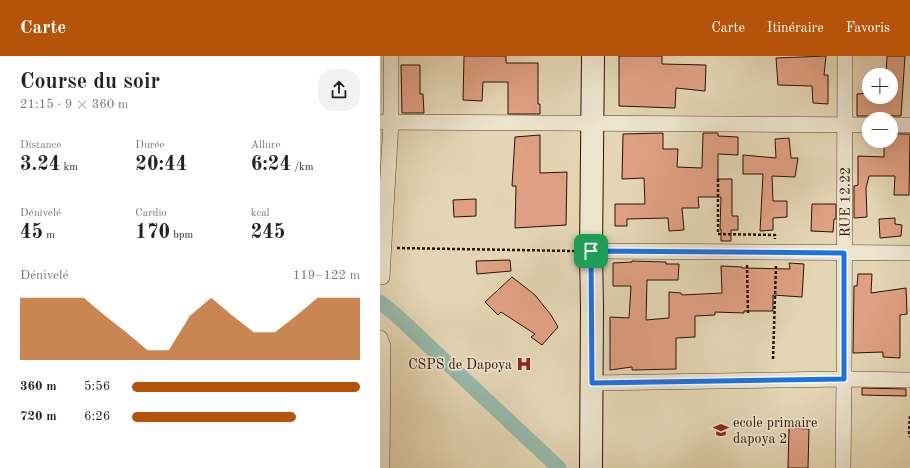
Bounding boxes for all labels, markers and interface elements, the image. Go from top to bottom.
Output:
text: Carte [20,19,66,38]
text: Carte [711,21,745,35]
text: Itinéraire [767,21,824,35]
text: Favoris [846,21,890,35]
map controls [862,68,898,148]
button: + [862,68,898,104]
button: share [318,69,360,111]
text: Course du soir [20,71,160,93]
text: 21:15 · 9 × 360 m [20,98,128,111]
button: − [862,112,898,148]
text: Distance [20,140,61,151]
text: Durée [135,140,164,151]
text: Allure [251,140,280,151]
text: 3.24 [20,155,60,175]
text: 20:44 [135,155,187,175]
text: 6:24 [251,155,291,175]
text: km [60,162,78,173]
text: /km [291,162,314,173]
street label: RUE 12.22 [838,167,853,237]
text: Dénivelé [20,208,61,219]
text: Cardio [135,208,167,219]
text: kcal [251,208,270,219]
text: 45 [20,223,43,243]
text: 170 [135,223,170,243]
text: 245 [251,223,285,243]
text: m [43,230,55,241]
text: bpm [170,230,193,241]
pin [574,234,608,268]
icon: arrive [580,240,602,262]
text: Dénivelé [20,269,68,282]
text: 119–122 m [293,269,360,282]
hospital icon: CSPS de Dapoya [515,355,533,373]
place label: CSPS de Dapoya [408,358,512,372]
text: 360 m [20,380,57,393]
text: 5:56 [84,380,110,393]
text: 720 m [20,410,57,423]
text: 6:26 [84,410,110,423]
place label: ecole primaire dapoya 2 [733,416,817,446]
school or university icon: ecole primaire dapoya 2 [712,421,730,439]

